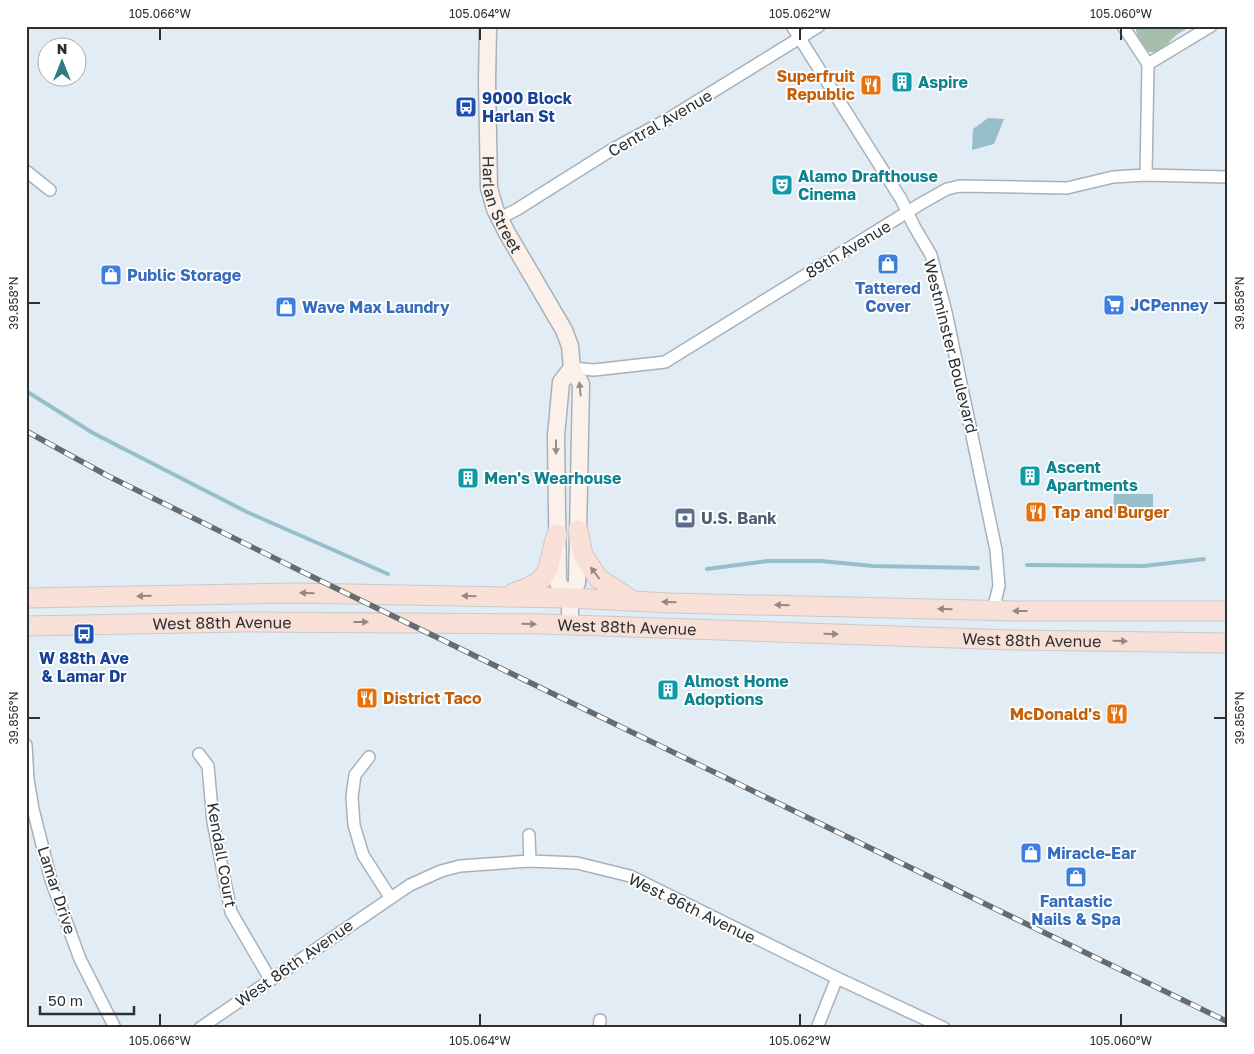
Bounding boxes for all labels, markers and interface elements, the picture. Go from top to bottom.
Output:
text: 105.066°W [129,6,191,21]
text: 105.064°W [449,6,511,21]
text: 105.062°W [769,6,831,21]
text: 105.060°W [1090,6,1153,21]
north arrow [38,38,88,88]
text: N [57,40,67,57]
place label: Superfruit Republic [777,66,855,104]
building icon: Aspire [890,70,914,94]
place label: Aspire [918,72,968,92]
restaurant icon: Superfruit Republic [859,73,883,97]
street label: Central Avenue [604,85,716,161]
place label: 9000 Block Harlan St [482,88,573,126]
bus stop icon: 9000 Block Harlan St [454,95,478,119]
street label: Harlan Street [478,155,527,257]
place label: Alamo Drafthouse Cinema [798,166,938,204]
theatre icon: Alamo Drafthouse Cinema [770,173,794,197]
street label: 89th Avenue [802,216,894,282]
shop icon: Tattered Cover [876,252,900,276]
street label: Westminster Boulevard [920,257,982,435]
shop icon: Public Storage [99,263,123,287]
place label: Public Storage [127,265,241,285]
text: 39.858°N [6,276,21,330]
text: 39.858°N [1232,276,1247,330]
place label: Tattered Cover [855,278,921,316]
supermarket icon: JCPenney [1102,293,1126,317]
shop icon: Wave Max Laundry [274,295,298,319]
place label: JCPenney [1130,295,1209,315]
place label: Wave Max Laundry [302,297,450,317]
one-way arrow [576,381,584,397]
one-way arrow [552,439,560,455]
place label: Ascent Apartments [1046,457,1138,495]
building icon: Ascent Apartments [1018,464,1042,488]
building icon: Men's Wearhouse [456,466,480,490]
place label: Men's Wearhouse [484,468,621,488]
restaurant icon: Tap and Burger [1024,500,1048,524]
place label: Tap and Burger [1052,502,1169,522]
bank icon: U.S. Bank [673,506,697,530]
place label: U.S. Bank [701,508,777,528]
one-way arrow [590,567,601,580]
one-way arrow [298,589,314,597]
one-way arrow [136,592,152,600]
one-way arrow [461,592,477,600]
one-way arrow [661,598,677,606]
one-way arrow [774,601,790,609]
one-way arrow [936,605,952,613]
one-way arrow [1012,607,1028,615]
street label: West 88th Avenue [152,612,292,634]
street label: West 88th Avenue [557,614,697,639]
one-way arrow [353,618,369,626]
one-way arrow [522,620,538,628]
bus stop icon: W 88th Ave & Lamar Dr [72,622,96,646]
street label: West 88th Avenue [962,628,1101,651]
one-way arrow [823,631,839,639]
one-way arrow [1113,638,1129,646]
place label: W 88th Ave & Lamar Dr [39,648,129,686]
place label: Almost Home Adoptions [684,671,789,709]
building icon: Almost Home Adoptions [656,678,680,702]
restaurant icon: District Taco [355,686,379,710]
place label: District Taco [383,688,482,708]
text: 39.856°N [6,691,21,745]
text: 39.856°N [1232,691,1247,745]
restaurant icon: McDonald's [1105,702,1129,726]
place label: McDonald's [1010,704,1101,724]
street label: Kendall Court [203,801,241,909]
shop icon: Miracle-Ear [1019,841,1043,865]
street label: Lamar Drive [33,843,81,937]
place label: Miracle-Ear [1047,843,1136,863]
shop icon: Fantastic Nails & Spa [1064,865,1088,889]
street label: West 86th Avenue [625,869,759,947]
place label: Fantastic Nails & Spa [1031,891,1121,929]
street label: West 86th Avenue [231,915,357,1011]
scale bar [40,984,134,1016]
text: 50 m [48,991,83,1009]
text: 105.066°W [129,1033,191,1048]
text: 105.064°W [449,1033,511,1048]
text: 105.062°W [769,1033,831,1048]
text: 105.060°W [1090,1033,1153,1048]

